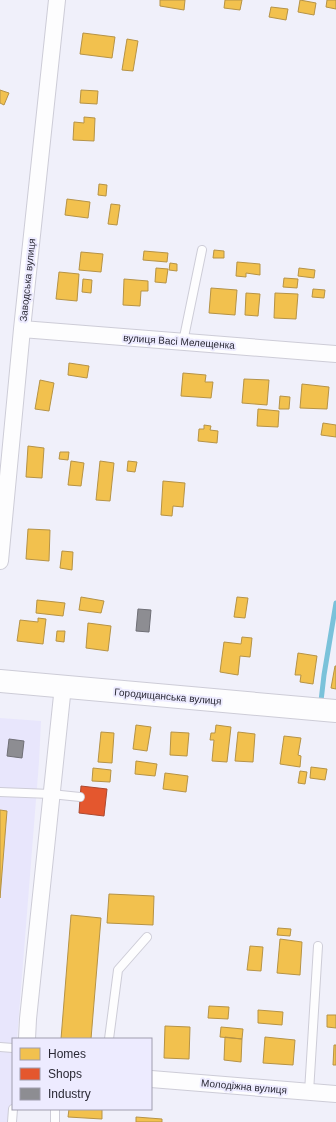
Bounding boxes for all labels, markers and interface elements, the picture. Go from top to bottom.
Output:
street label: Заводська вулиця [18,238,37,322]
street label: вулиця Васі Мелещенка [123,332,236,351]
street label: Городищанська вулиця [114,686,222,707]
legend [12,1038,152,1110]
text: Homes [48,1047,86,1061]
text: Shops [48,1067,82,1081]
street label: Молодіжна вулиця [201,1077,287,1096]
text: Industry [48,1087,91,1101]

